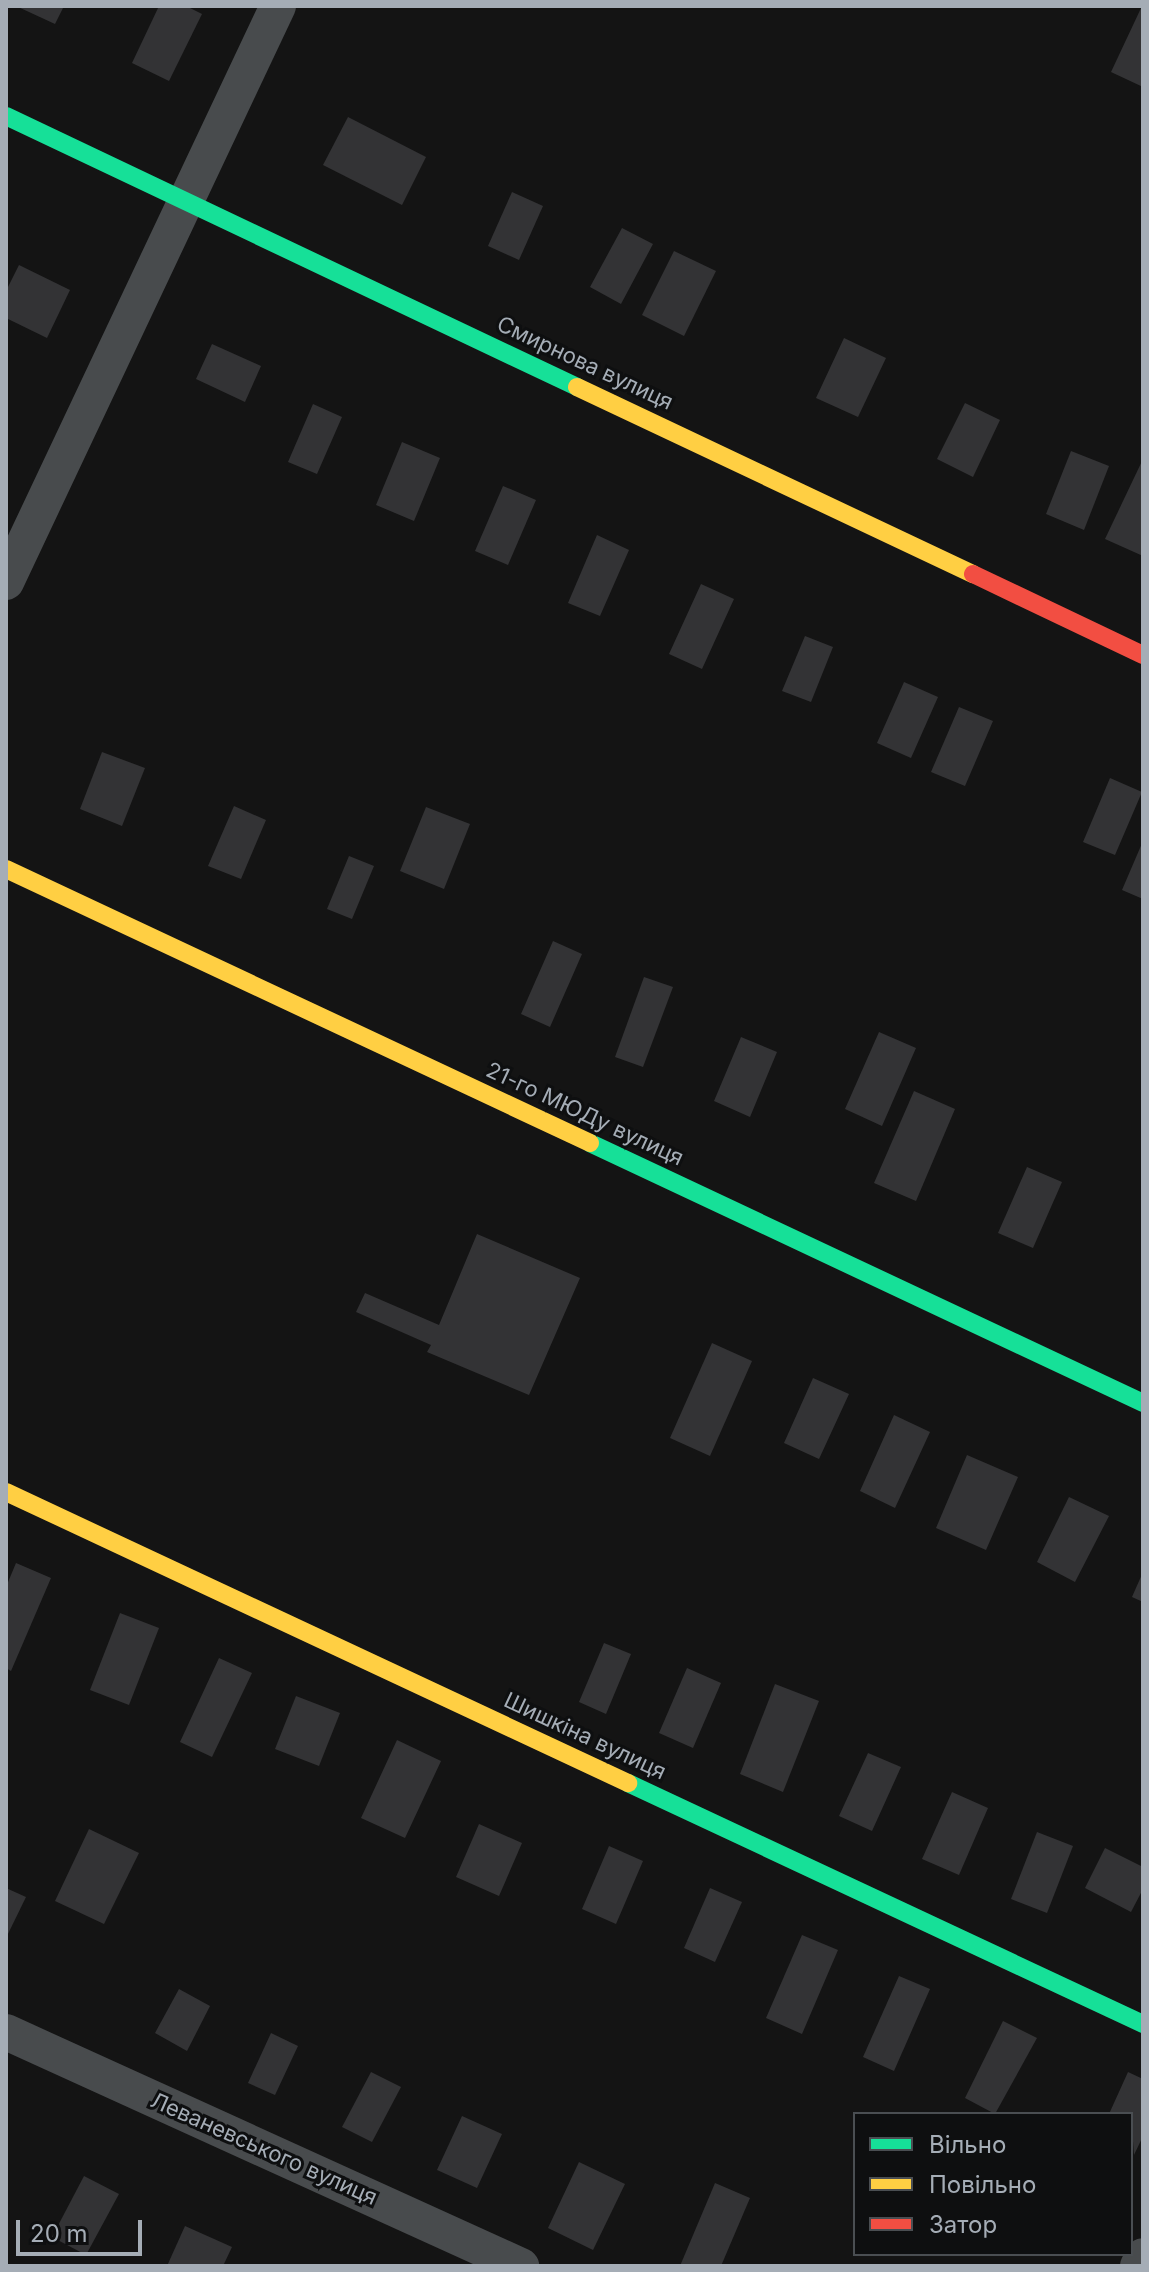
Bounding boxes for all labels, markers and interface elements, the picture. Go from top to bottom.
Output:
street label: Смирнова вулиця [493,311,677,415]
street label: 21-го МЮДу вулиця [482,1057,688,1171]
street label: Шишкіна вулиця [500,1687,670,1785]
street label: Леваневського вулиця [147,2087,381,2211]
legend [853,2112,1133,2256]
text: Вільно [929,2130,1006,2159]
text: Повільно [929,2170,1036,2199]
scale bar [20,2204,146,2254]
text: Затор [929,2210,997,2239]
text: 20 m [30,2219,88,2248]

